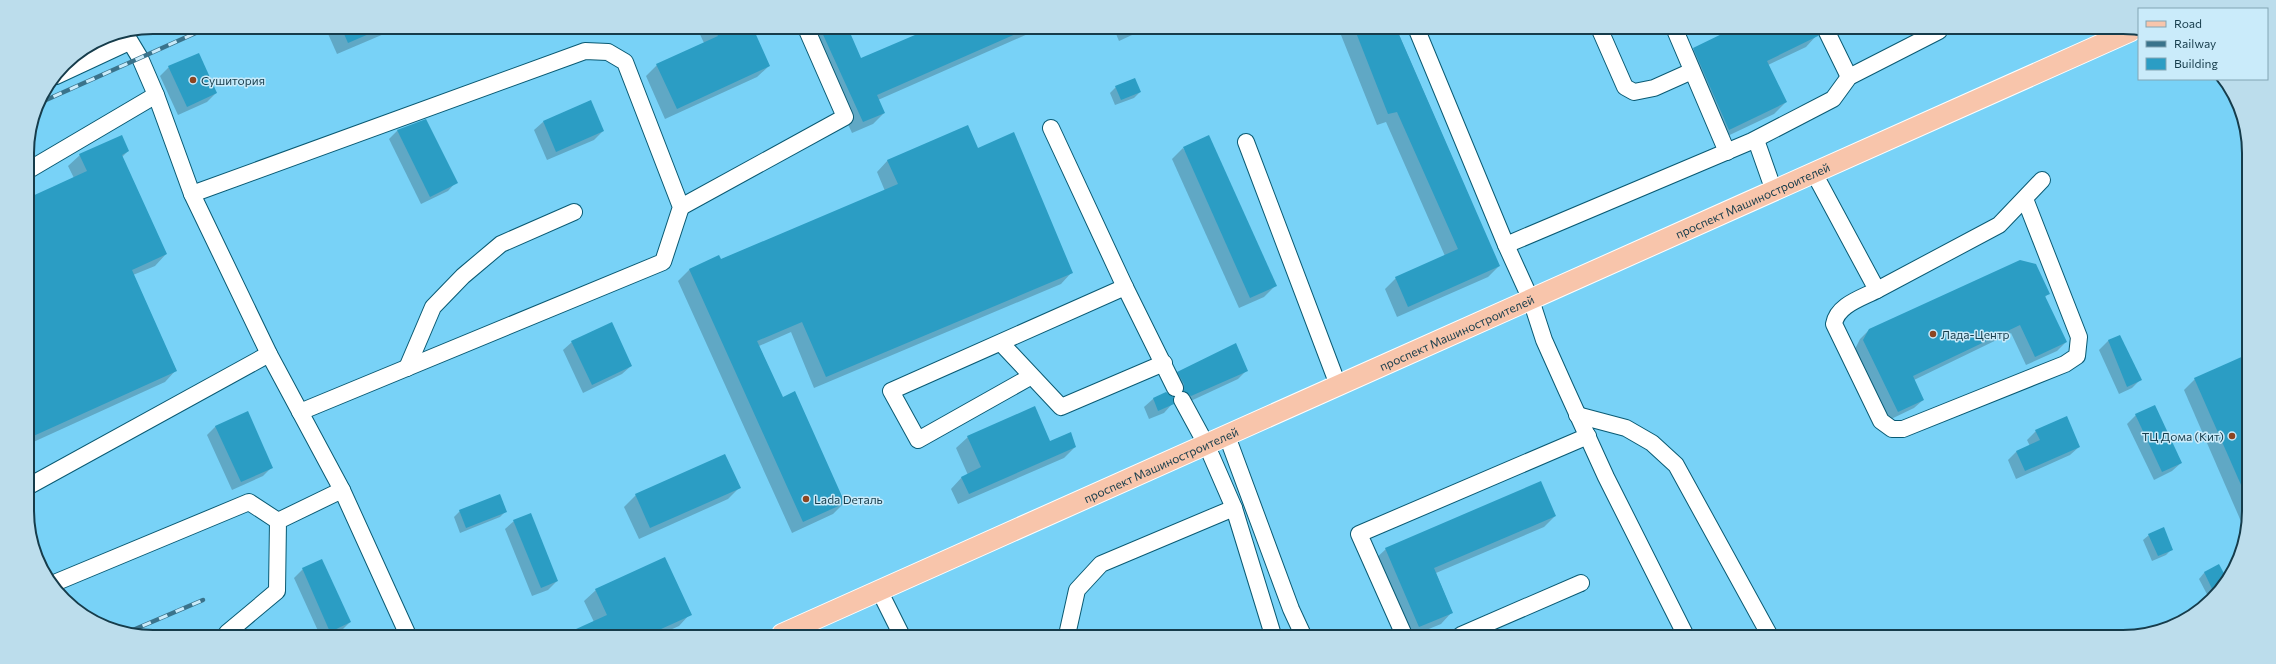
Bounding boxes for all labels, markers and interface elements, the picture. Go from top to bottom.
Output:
legend [2138,8,2268,80]
text: Road [2174,16,2202,30]
text: Railway [2174,36,2216,50]
text: Building [2174,56,2218,70]
place label: Сушитория [201,73,265,87]
marker: Сушитория [188,75,198,85]
street label: проспект Машиностроителей [1673,160,1832,241]
street label: проспект Машиностроителей [1377,292,1536,373]
place label: Лада-Центр [1941,327,2010,341]
marker: Лада-Центр [1928,329,1938,339]
street label: проспект Машиностроителей [1081,424,1240,505]
place label: ТЦ Дома (Кит) [2142,429,2224,443]
marker: ТЦ Дома (Кит) [2227,431,2237,441]
place label: Lada Dеталь [814,492,883,506]
marker: Lada Dеталь [801,494,811,504]

